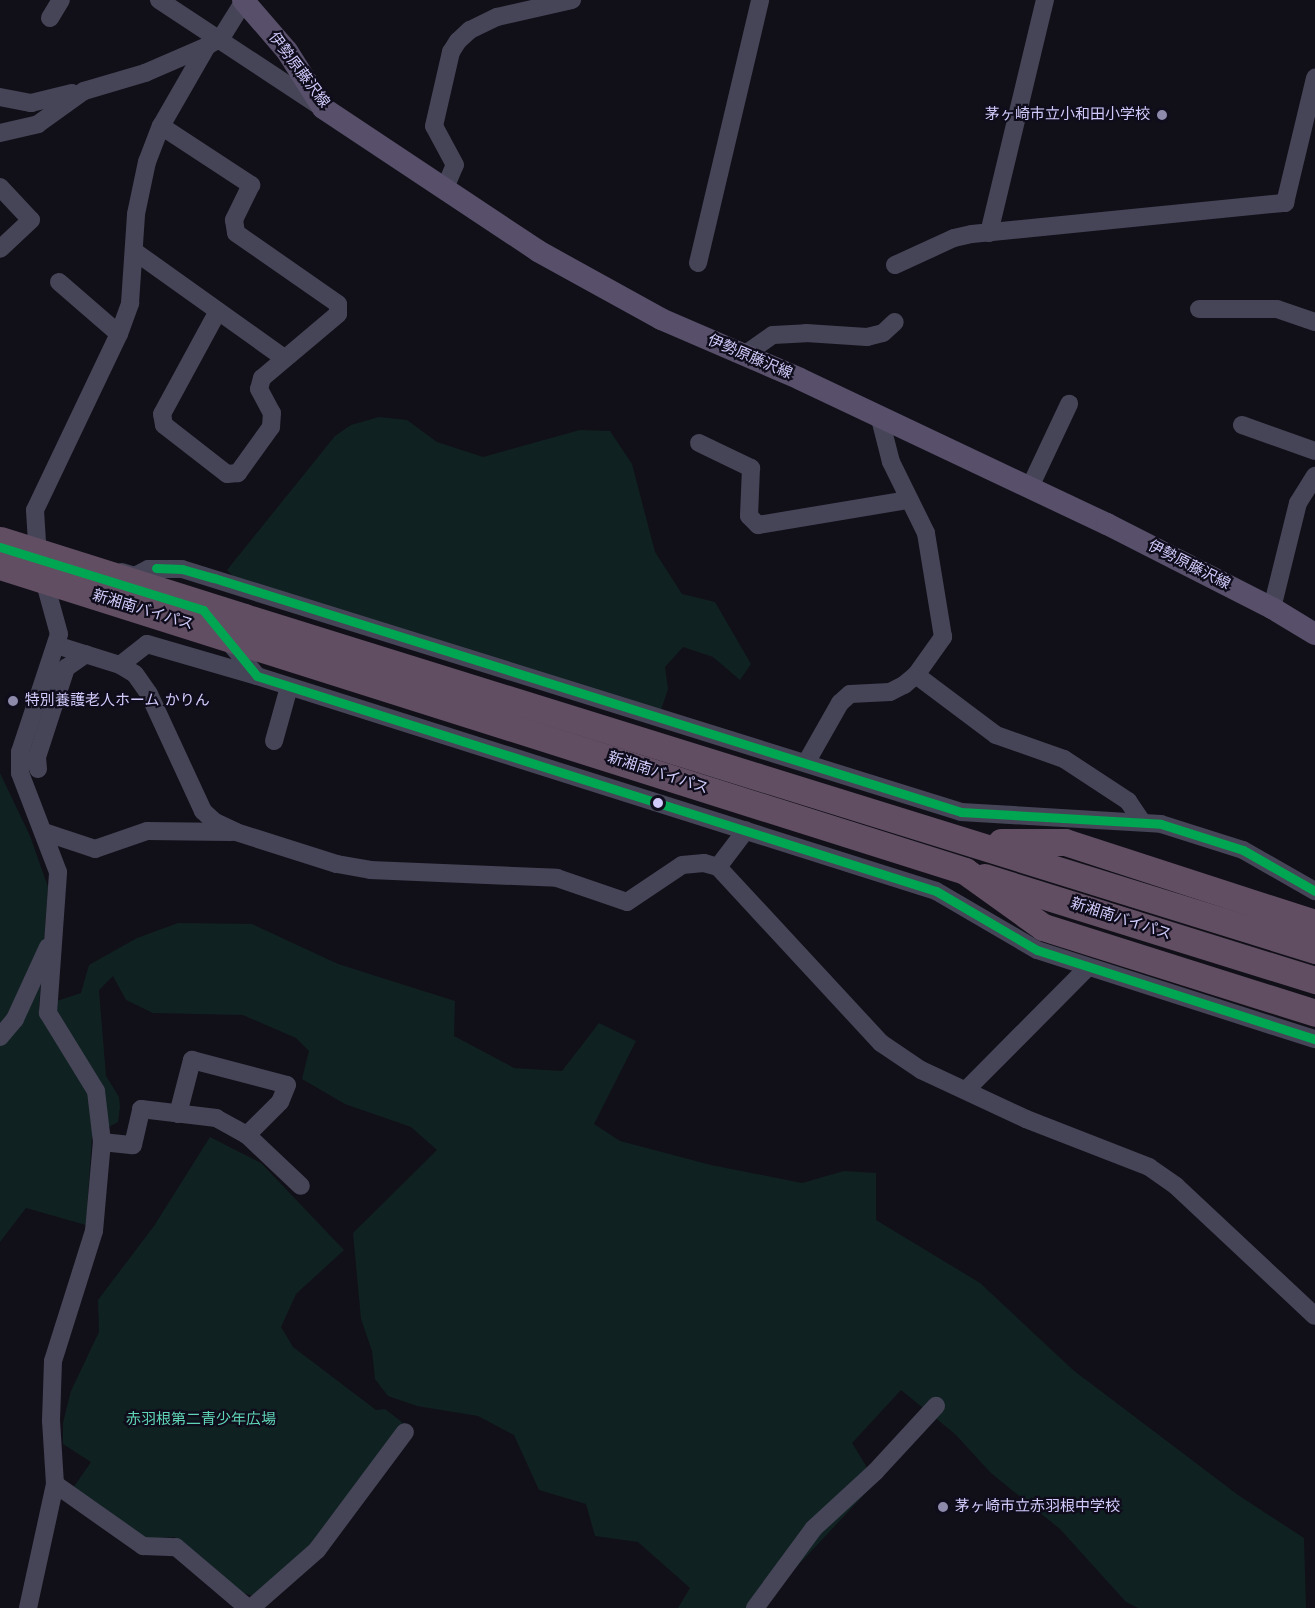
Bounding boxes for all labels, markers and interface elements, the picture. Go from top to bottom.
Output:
street label: 伊勢原藤沢線 [265,29,333,111]
place label: 茅ヶ崎市立小和田小学校 [985,106,1150,124]
marker: 茅ヶ崎市立小和田小学校 [1155,108,1169,122]
street label: 伊勢原藤沢線 [705,331,795,383]
street label: 伊勢原藤沢線 [1145,537,1233,593]
street label: 新湘南バイパス [90,586,196,634]
place label: 特別養護老人ホーム かりん [25,692,210,710]
marker: 特別養護老人ホーム かりん [6,694,20,708]
street label: 新湘南バイパス [605,748,711,798]
unlabelled marker [652,797,664,809]
street label: 新湘南バイパス [1068,894,1174,944]
park label: 赤羽根第二青少年広場 [126,1411,276,1429]
place label: 茅ヶ崎市立赤羽根中学校 [955,1498,1120,1516]
marker: 茅ヶ崎市立赤羽根中学校 [936,1500,950,1514]

